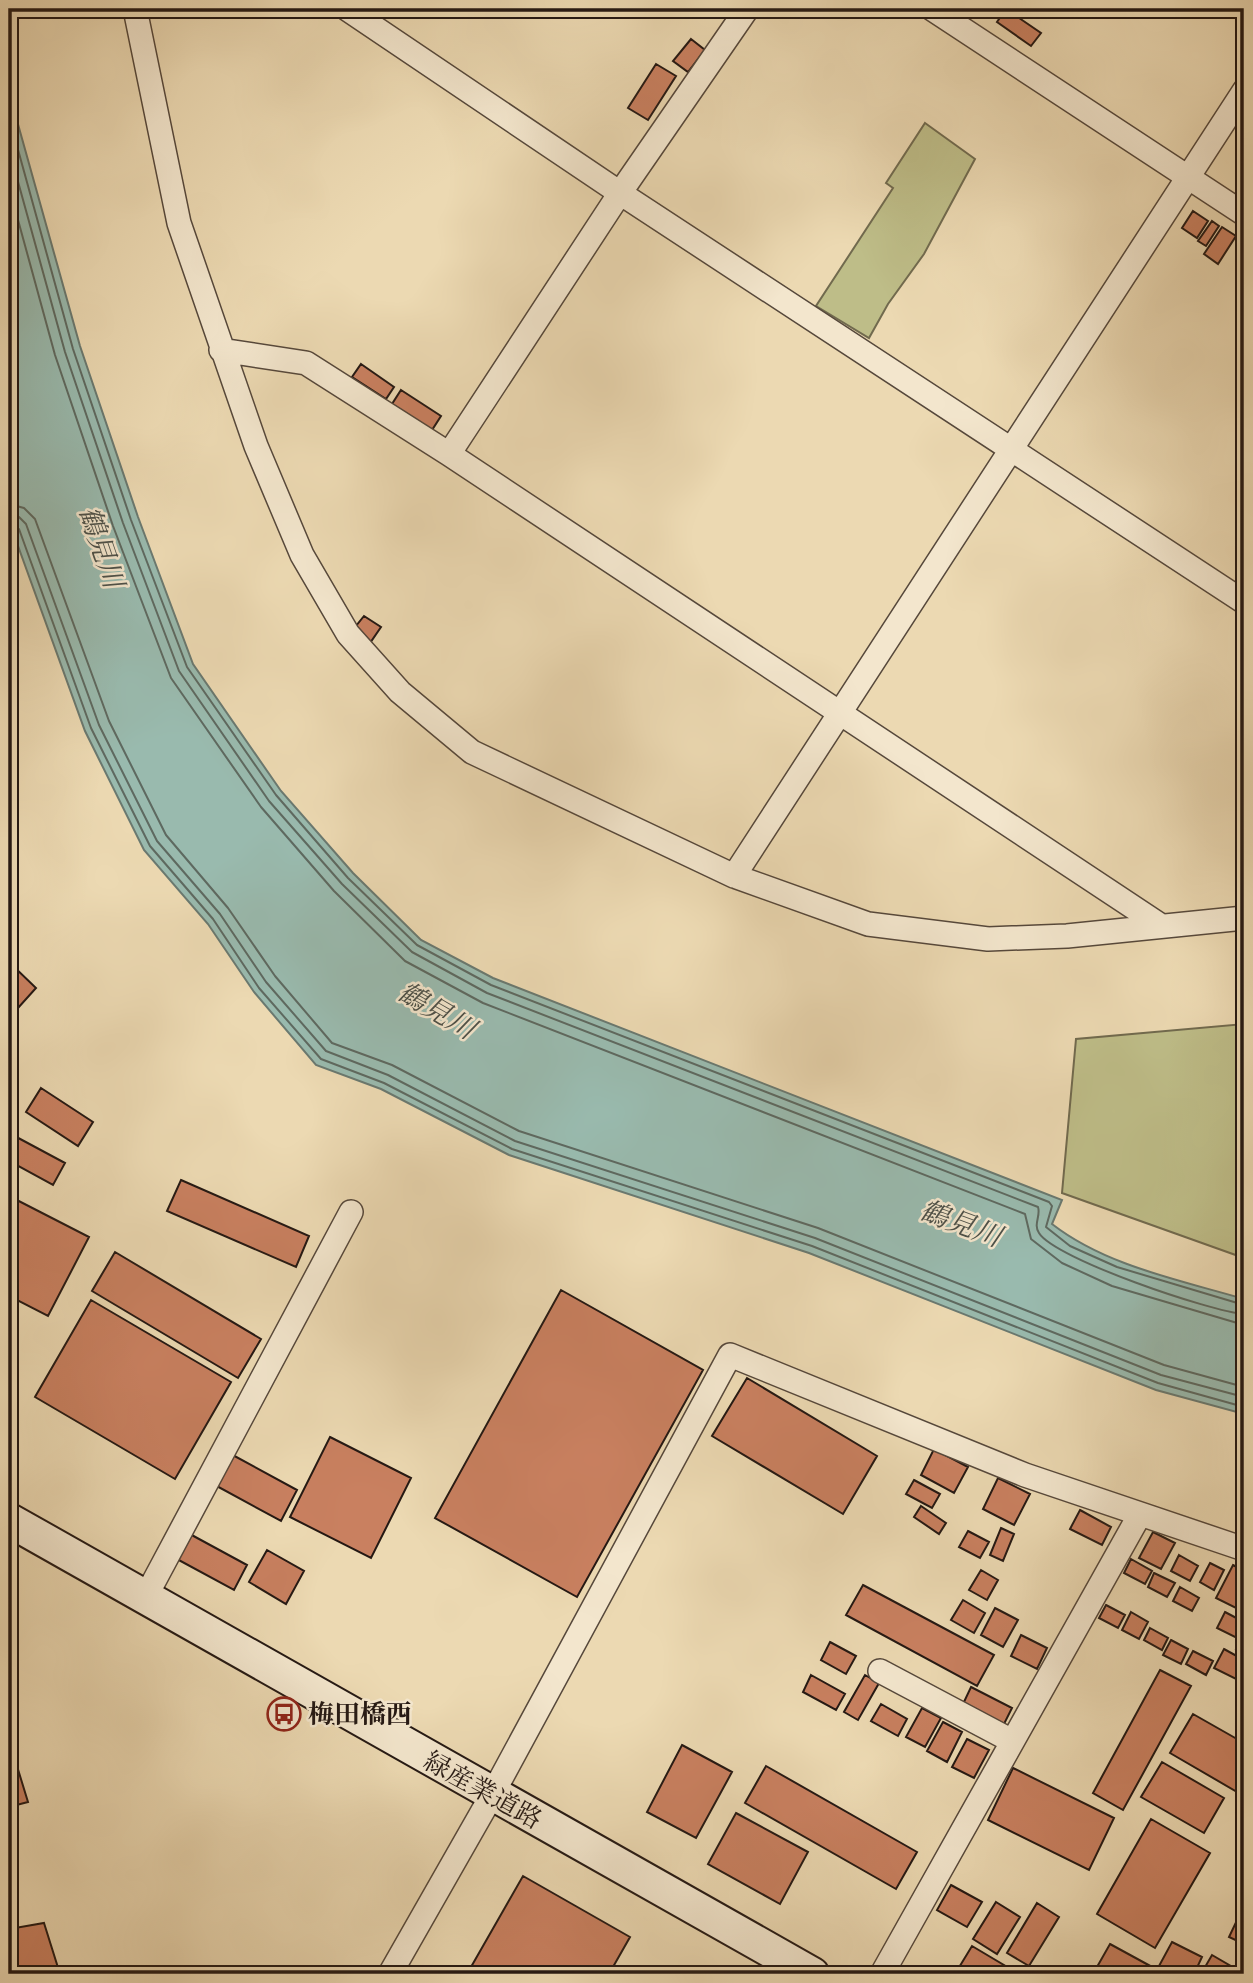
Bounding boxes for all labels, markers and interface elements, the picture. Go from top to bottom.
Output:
water label: 鶴見川 [69,502,131,596]
water label: 鶴見川 [391,976,483,1050]
water label: 鶴見川 [915,1195,1008,1257]
bus stop icon: 梅田橋西 [265,1695,303,1733]
place label: 梅田橋西 [308,1699,412,1732]
street label: 緑産業道路 [417,1745,547,1837]

